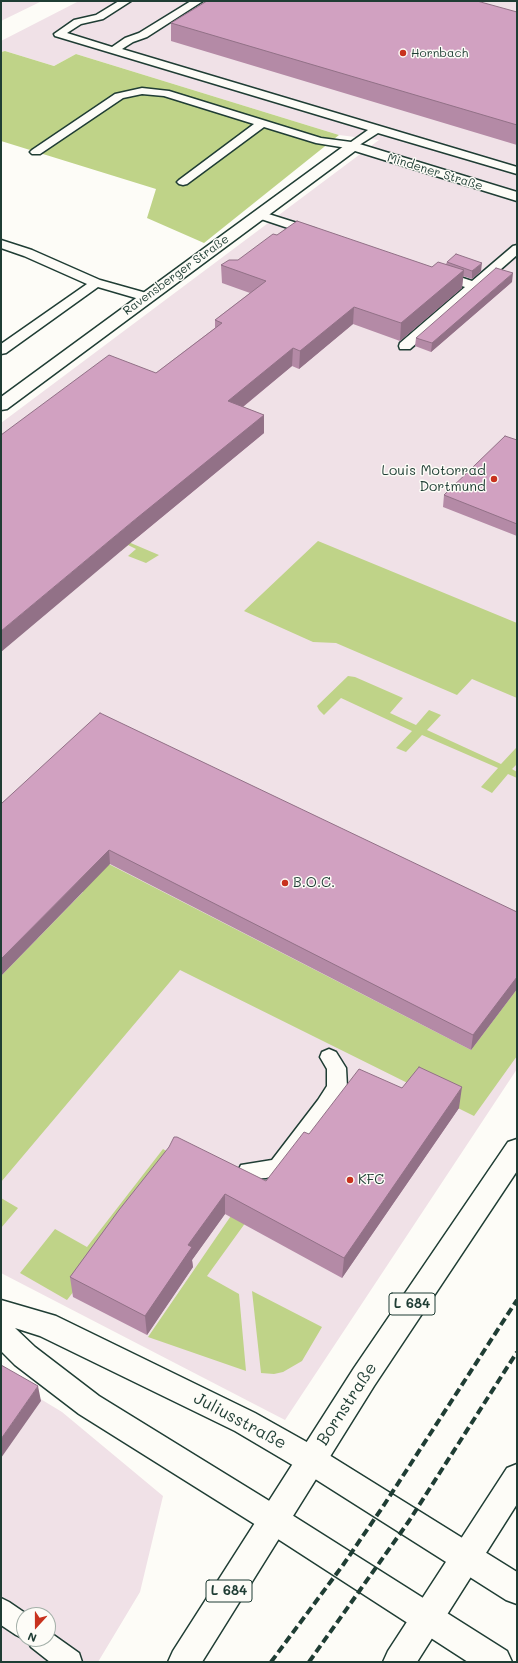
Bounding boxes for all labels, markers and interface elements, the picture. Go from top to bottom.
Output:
place label: Hornbach [411,46,468,60]
marker: Hornbach [398,48,408,58]
street label: Mindener Straße [385,151,485,193]
street label: Ravensberger Straße [120,232,232,318]
place label: Louis Motorrad Dortmund [382,463,486,496]
marker: Louis Motorrad Dortmund [489,474,499,484]
place label: B.O.C. [293,875,335,891]
marker: B.O.C. [280,878,290,888]
place label: KFC [358,1172,384,1188]
marker: KFC [345,1175,355,1185]
road number: L 684 [389,1293,435,1315]
street label: Bornstraße [313,1359,381,1449]
street label: Juliusstraße [190,1388,290,1454]
road number: L 684 [206,1580,252,1602]
north arrow [16,1607,56,1647]
text: N [25,1629,38,1646]

